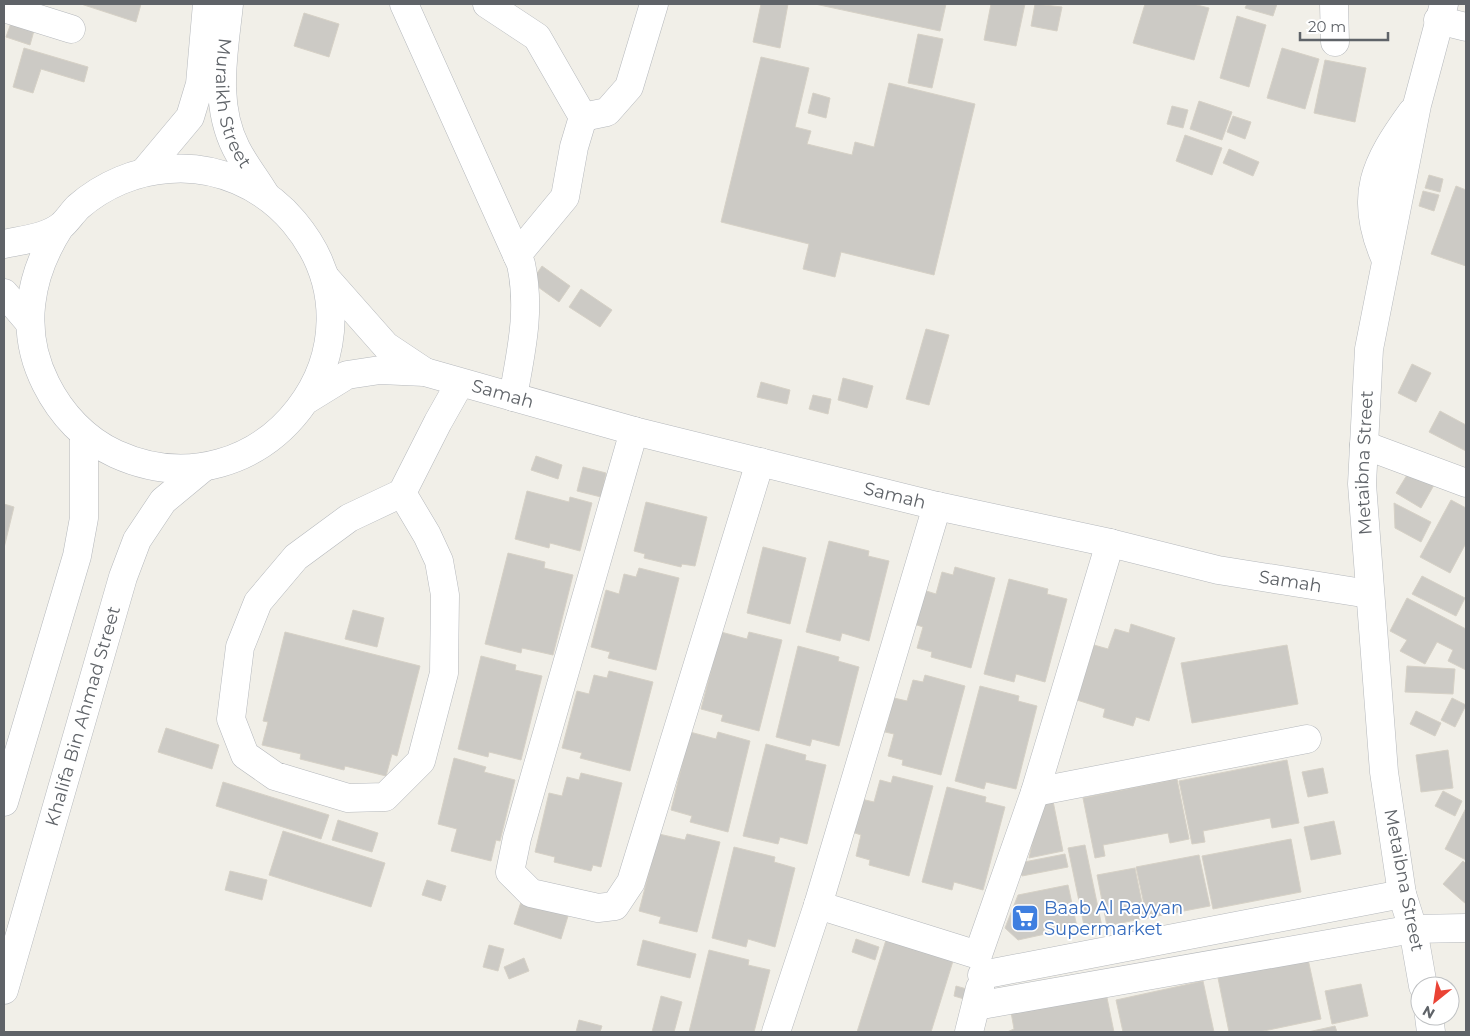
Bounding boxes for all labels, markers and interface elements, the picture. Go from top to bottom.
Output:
scale bar [1300,10,1388,42]
text: 20 m [1308,17,1346,36]
street label: Muraikh Street [211,37,256,172]
street label: Samah [469,375,536,413]
street label: Metaibna Street [1351,390,1378,536]
street label: Samah [861,477,928,514]
street label: Samah [1257,566,1323,597]
street label: Khalifa Bin Ahmad Street [41,604,125,829]
street label: Metaibna Street [1379,807,1429,953]
place label: Baab Al Rayyan Supermarket [1044,897,1183,940]
supermarket icon: Baab Al Rayyan Supermarket [1010,903,1040,933]
north arrow [1410,976,1460,1026]
text: N [1419,1002,1438,1023]

